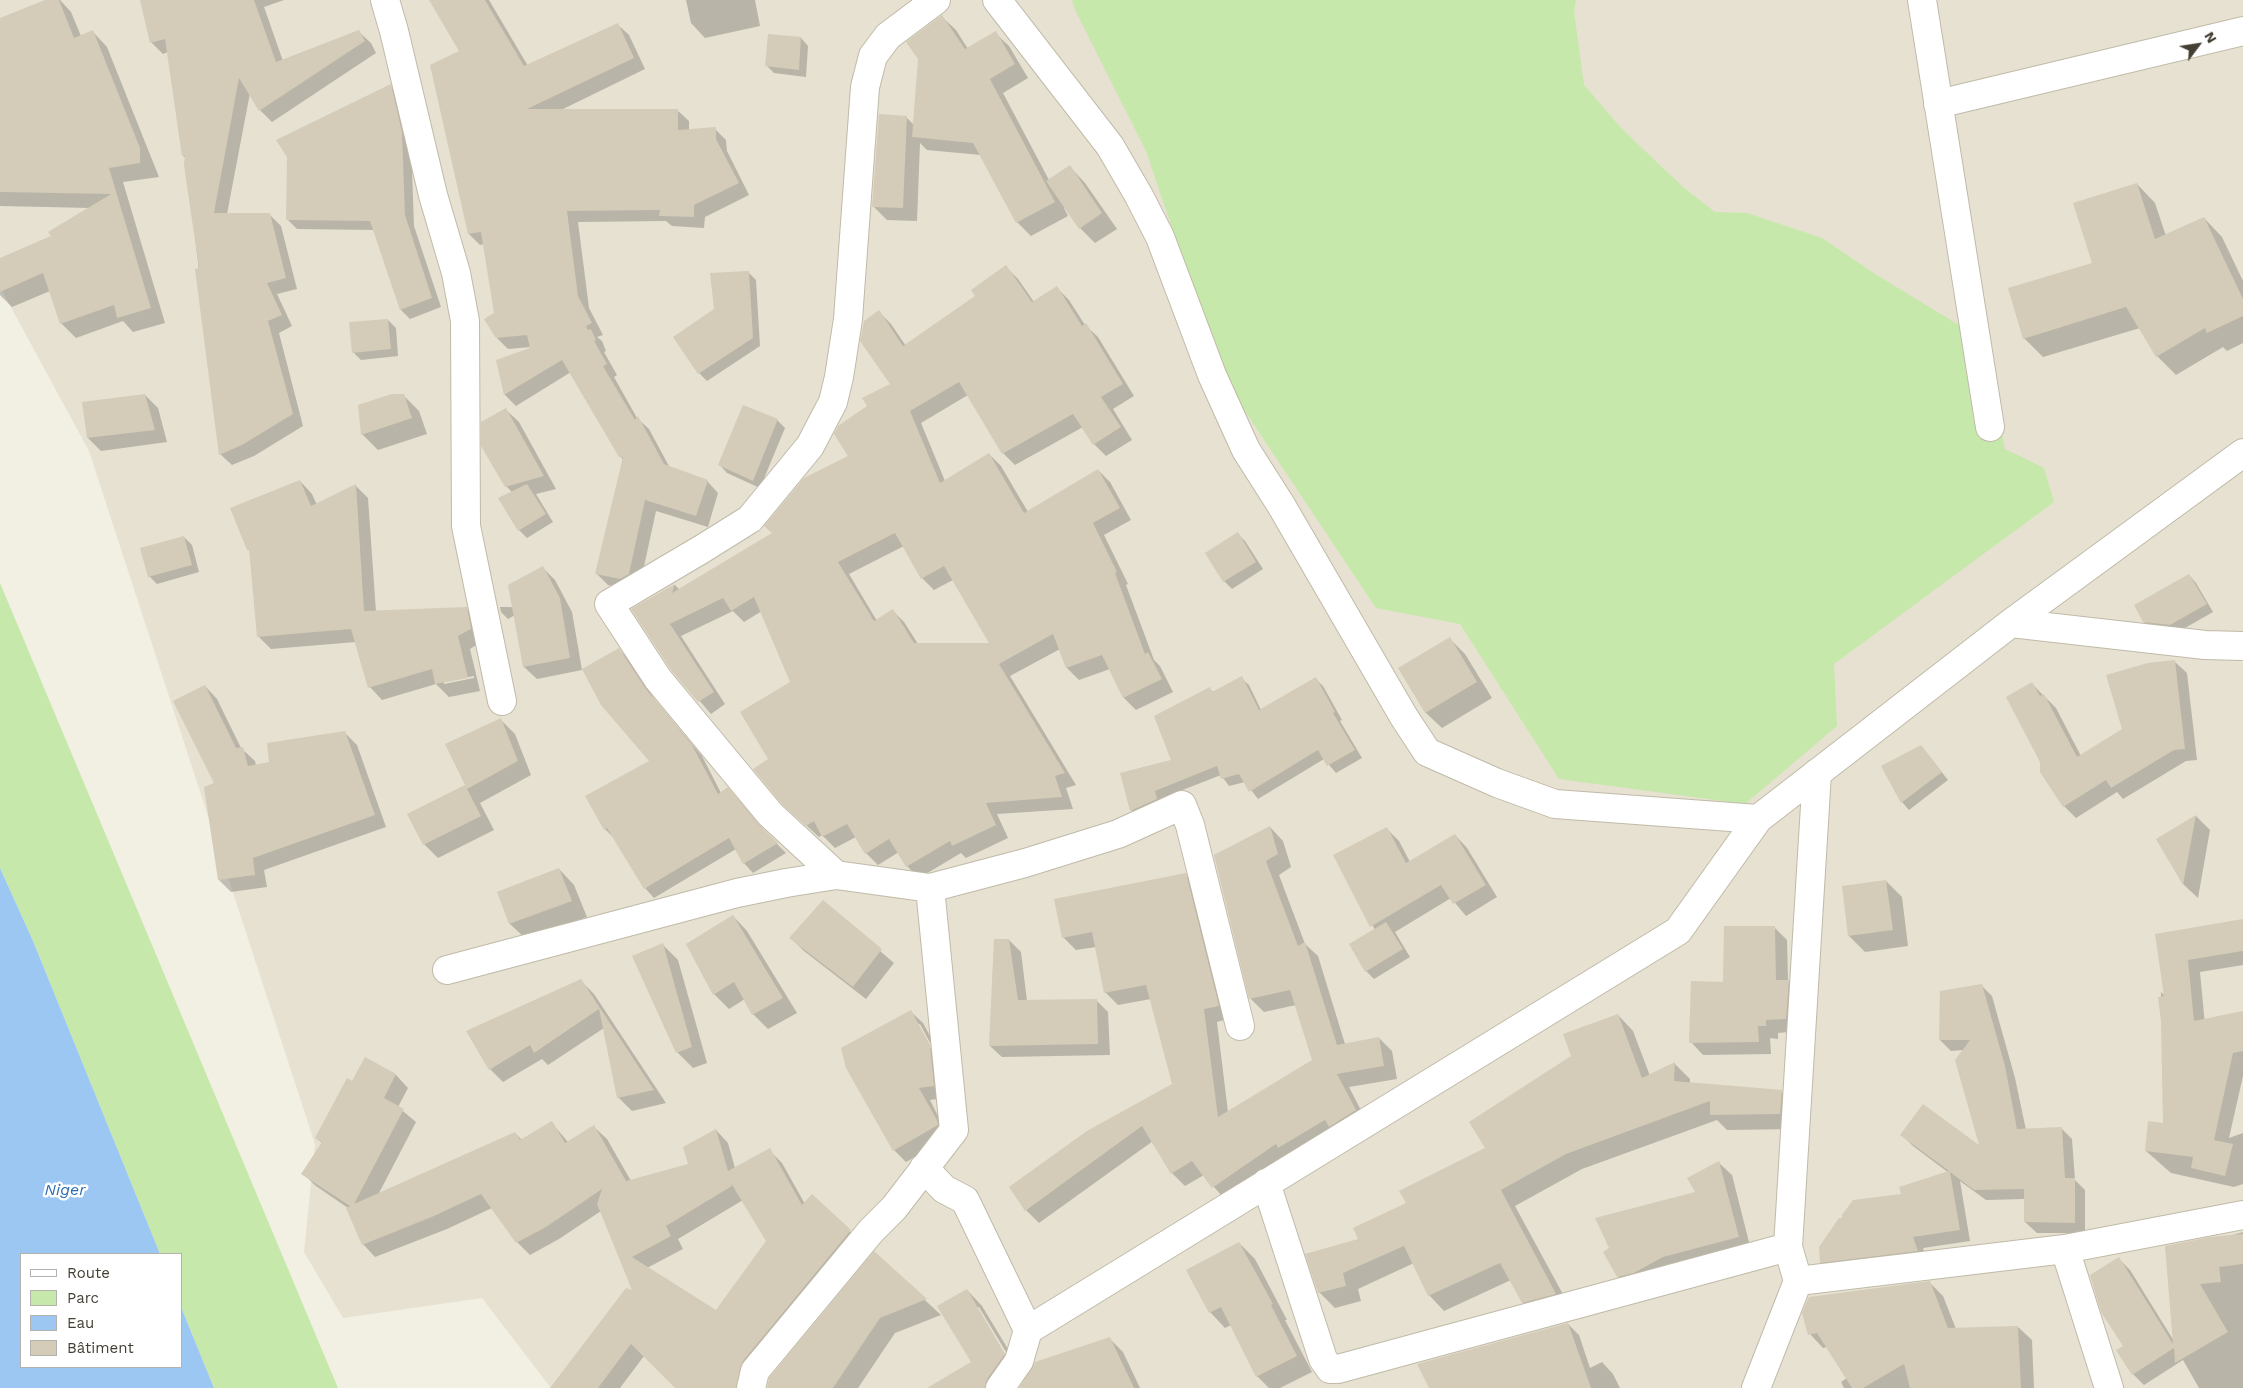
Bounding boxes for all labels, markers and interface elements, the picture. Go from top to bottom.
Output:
north arrow [2173,20,2223,70]
text: N [2201,29,2220,46]
water label: Niger [45,1180,85,1200]
legend [20,1253,182,1368]
text: Route [67,1264,110,1282]
text: Parc [67,1289,99,1307]
text: Eau [67,1314,94,1332]
text: Bâtiment [67,1339,134,1357]

